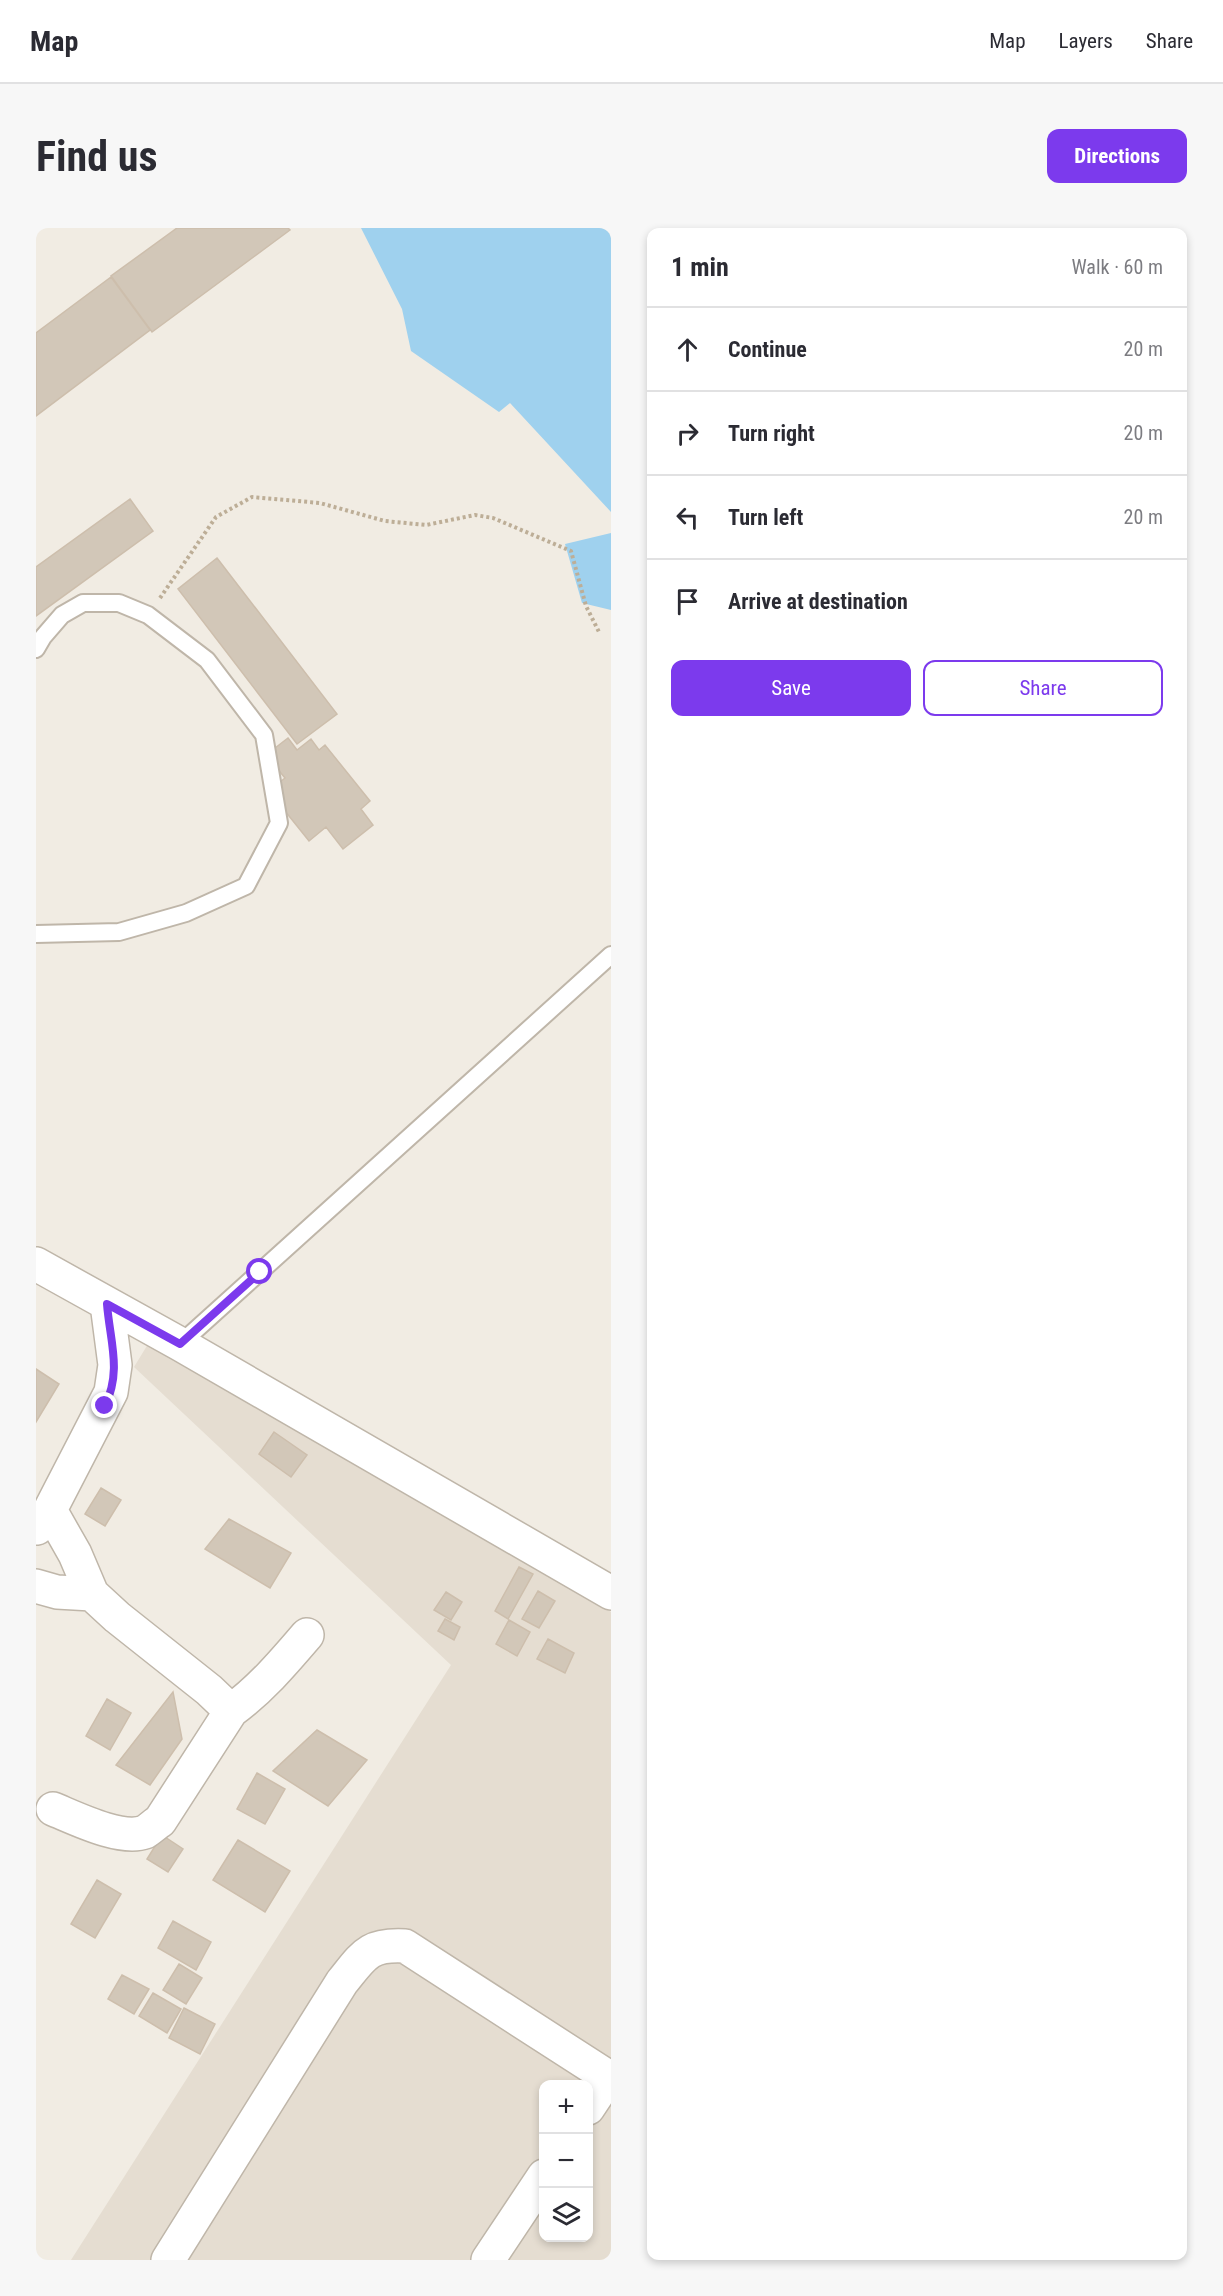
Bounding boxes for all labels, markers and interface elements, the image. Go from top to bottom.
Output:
text: Map [30,25,78,58]
text: Map [989,29,1026,53]
text: Layers [1059,29,1113,53]
text: Share [1146,29,1193,53]
button: Directions [1047,129,1187,183]
text: Find us [36,132,157,181]
text: 1 min [671,252,729,282]
text: Walk · 60 m [1071,255,1163,279]
icon: ahead [671,333,704,366]
text: Continue [728,337,807,362]
text: 20 m [1124,337,1163,361]
icon: right [671,417,704,450]
text: Turn right [728,421,815,446]
text: 20 m [1124,421,1163,445]
icon: left [671,501,704,534]
text: Turn left [728,505,803,530]
text: 20 m [1124,505,1163,529]
icon: arrive [671,585,704,618]
text: Arrive at destination [728,589,908,614]
button: Save [671,660,911,716]
button: Share [923,660,1163,716]
route start [246,1258,272,1284]
route end [91,1392,117,1418]
map controls [539,2080,593,2242]
button: + [539,2080,593,2134]
button: − [539,2134,593,2188]
button: layers [539,2188,593,2242]

